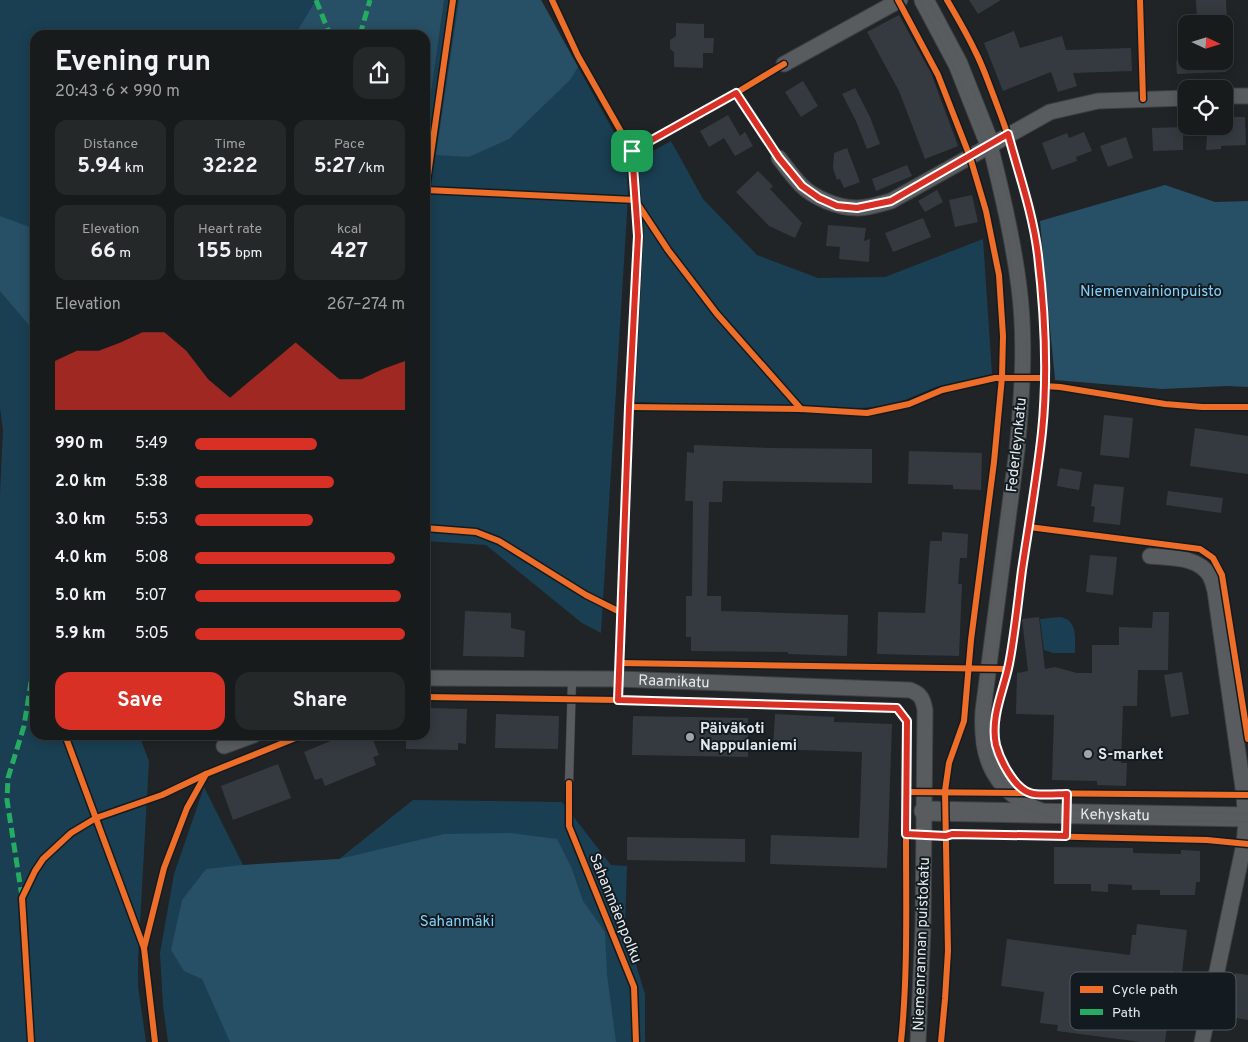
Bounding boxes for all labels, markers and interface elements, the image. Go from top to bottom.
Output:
north arrow [1178,15,1232,70]
map controls [1178,15,1233,135]
text: Evening run [55,45,211,81]
button: share [353,47,405,99]
button: locate [1178,80,1233,135]
text: 20:43 · 6 × 990 m [55,82,180,102]
pin [611,130,653,172]
text: Distance [83,136,138,153]
text: Time [214,136,246,153]
text: Pace [334,136,365,153]
icon: arrive [618,137,646,165]
text: 5.94 [77,153,121,180]
text: 32:22 [202,153,258,180]
text: 5:27 [314,153,356,180]
text: km [121,160,144,177]
text: /km [356,160,385,177]
text: Elevation [82,221,139,238]
text: Heart rate [198,221,262,238]
text: kcal [337,221,362,238]
text: 66 [90,238,116,265]
text: 155 [198,238,232,265]
text: 427 [331,238,368,265]
text: m [116,245,131,262]
text: bpm [232,245,262,262]
park label: Niemenvainionpuisto [1080,283,1222,302]
text: Elevation [55,295,121,315]
text: 267–274 m [327,295,405,315]
street label: Federleynkatu [1003,397,1032,493]
text: 990 m [55,434,103,454]
text: 5:49 [135,434,168,454]
text: 2.0 km [55,472,106,492]
text: 5:38 [135,472,168,492]
text: 3.0 km [55,510,106,530]
text: 5:53 [135,510,168,530]
text: 4.0 km [55,548,107,568]
text: 5:08 [135,548,169,568]
text: 5.0 km [55,586,106,606]
text: 5:07 [135,586,167,606]
text: 5.9 km [55,624,105,644]
text: 5:05 [135,624,169,644]
button: Save [55,672,225,730]
button: Share [235,672,405,730]
street label: Raamikatu [638,672,710,693]
place label: Päiväkoti Nappulaniemi [700,720,797,756]
marker: Päiväkoti Nappulaniemi [684,731,696,743]
place label: S-market [1098,746,1163,765]
marker: S-market [1082,748,1094,760]
street label: Kehyskatu [1080,806,1150,826]
street label: Sahanmäenpolku [584,851,645,966]
street label: Niemenrannan puistokatu [910,857,935,1031]
park label: Sahanmäki [420,913,494,932]
legend [1070,972,1236,1030]
text: Cycle path [1112,982,1178,999]
text: Path [1112,1005,1141,1022]

